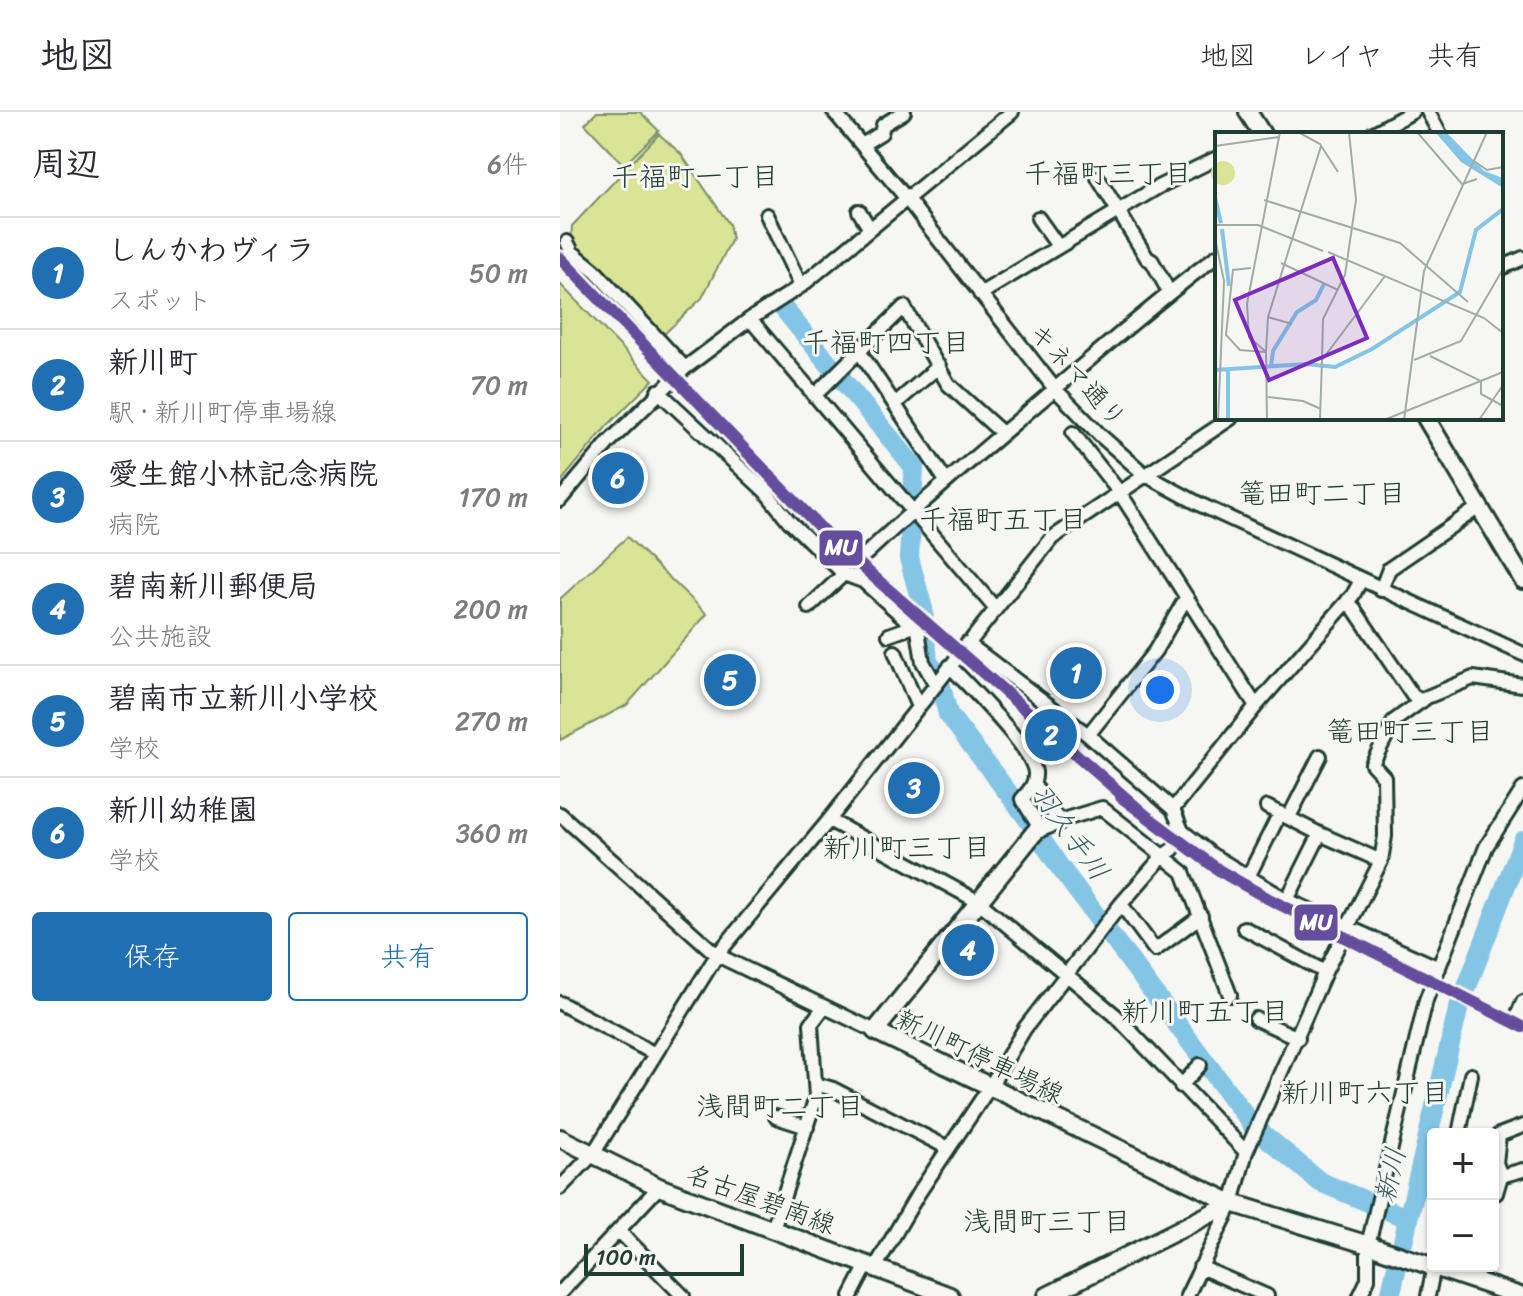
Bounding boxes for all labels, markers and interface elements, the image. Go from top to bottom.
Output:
text: 地図 [40,22,116,89]
text: 地図 [1200,31,1256,80]
text: レイヤ [1300,31,1383,80]
text: 共有 [1427,31,1483,80]
inset map [1215,132,1503,420]
text: 周辺 [32,134,100,194]
text: 6件 [487,141,528,187]
district label: 千福町三丁目 [1024,149,1192,198]
district label: 千福町一丁目 [611,152,779,201]
text: しんかわヴィラ [108,223,315,277]
text: 1 [52,250,64,296]
text: 50 m [469,250,528,296]
text: スポット [108,277,212,323]
street label: キネマ通り [1017,311,1139,439]
district label: 千福町四丁目 [802,318,970,367]
text: 新川町 [108,335,198,389]
text: 2 [50,362,66,408]
text: 70 m [470,362,528,408]
text: 駅 · 新川町停車場線 [108,389,337,435]
text: 愛生館小林記念病院 [108,447,378,501]
pin: 6 [592,448,644,508]
district label: 篭田町二丁目 [1238,469,1406,518]
text: 3 [51,474,65,520]
text: 170 m [459,474,528,520]
district label: 千福町五丁目 [919,495,1087,544]
text: 病院 [108,501,160,547]
text: MU [824,528,859,567]
line badge: MU [818,529,864,567]
text: 碧南新川郵便局 [108,559,318,613]
text: 4 [50,586,66,632]
text: 200 m [453,586,528,632]
text: 公共施設 [108,613,212,659]
pin: 1 [1050,643,1102,703]
pin: 5 [704,650,756,710]
your location [1140,670,1180,710]
text: 碧南市立新川小学校 [108,671,378,725]
text: 5 [50,698,66,744]
text: 270 m [455,698,528,744]
pin: 2 [1025,705,1077,765]
district label: 篭田町三丁目 [1326,707,1494,756]
text: 学校 [108,725,160,771]
pin: 3 [888,758,940,818]
water label: 羽久手川 [1017,772,1123,892]
text: 新川幼稚園 [108,783,258,837]
text: 6 [51,810,65,856]
text: 360 m [456,810,528,856]
district label: 新川町三丁目 [823,823,991,872]
text: 学校 [108,837,160,883]
line badge: MU [1293,903,1339,942]
text: MU [1299,903,1334,942]
button: 保存 [32,912,272,1001]
button: 共有 [288,912,528,1001]
pin: 4 [942,920,994,980]
district label: 新川町五丁目 [1121,987,1289,1036]
street label: 新川町停車場線 [888,995,1072,1117]
district label: 新川町六丁目 [1281,1068,1449,1117]
district label: 浅間町二丁目 [696,1082,864,1131]
map controls [1427,1128,1499,1272]
button: + [1427,1128,1499,1200]
water label: 新川 [1360,1142,1420,1208]
street label: 名古屋碧南線 [680,1151,842,1247]
district label: 浅間町三丁目 [963,1197,1131,1246]
button: − [1427,1200,1499,1272]
text: 100 m [596,1238,656,1277]
scale bar [584,1240,744,1276]

